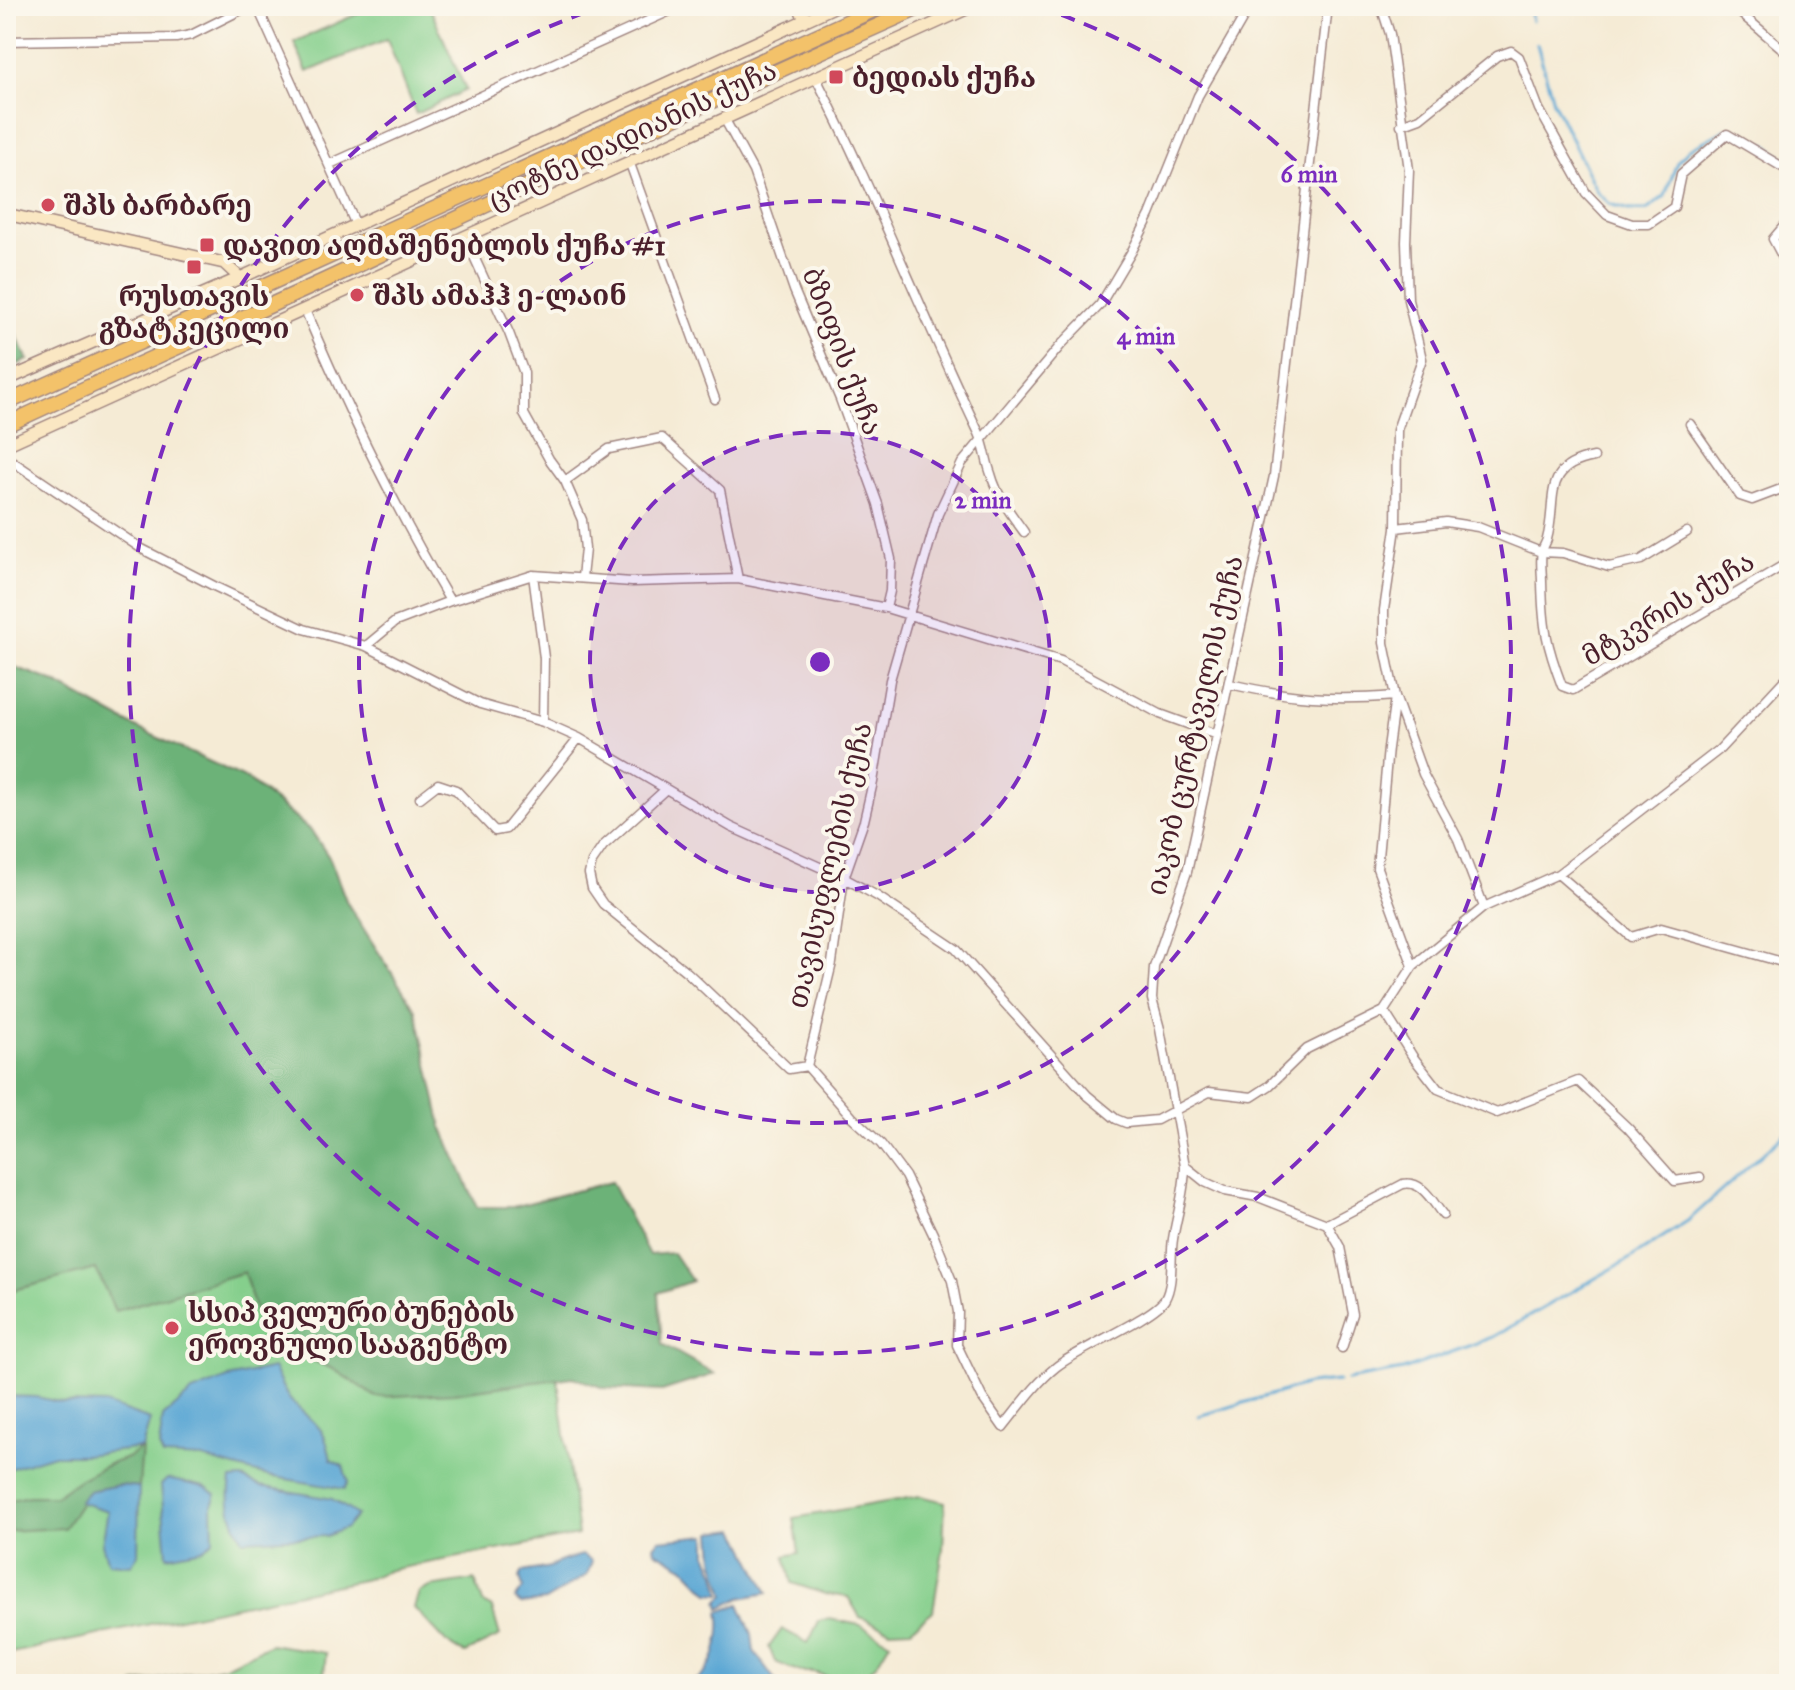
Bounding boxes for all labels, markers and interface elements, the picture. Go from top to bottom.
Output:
street label: ცოტნე დადიანის ქუჩა [482,52,782,217]
place label: ბედიას ქუჩა [852,60,1036,95]
marker: ბედიას ქუჩა [827,68,845,86]
text: 6 min [1280,159,1338,189]
place label: შპს ბარბარე [63,188,252,223]
marker: შპს ბარბარე [39,196,57,214]
place label: დავით აღმაშენებლის ქუჩა #1 [223,228,666,263]
marker: დავით აღმაშენებლის ქუჩა #1 [198,236,216,254]
marker: რუსთავის გზატკეცილი [185,258,203,276]
street label: ბზიფის ქუჩა [795,262,891,440]
place label: შპს ამაჰჰ ე-ლაინ [372,278,627,313]
place label: რუსთავის გზატკეცილი [99,279,289,346]
marker: შპს ამაჰჰ ე-ლაინ [348,286,366,304]
text: 4 min [1117,321,1175,351]
text: 2 min [955,485,1011,515]
street label: მტკვრის ქუჩა [1576,543,1761,673]
street label: იაკობ ცურტაველის ქუჩა [1138,552,1251,899]
centre of rings [806,648,834,676]
street label: თავისუფლების ქუჩა [780,719,879,1012]
place label: სსიპ ველური ბუნების ეროვნული სააგენტო [188,1295,515,1362]
marker: სსიპ ველური ბუნების ეროვნული სააგენტო [163,1319,181,1337]

